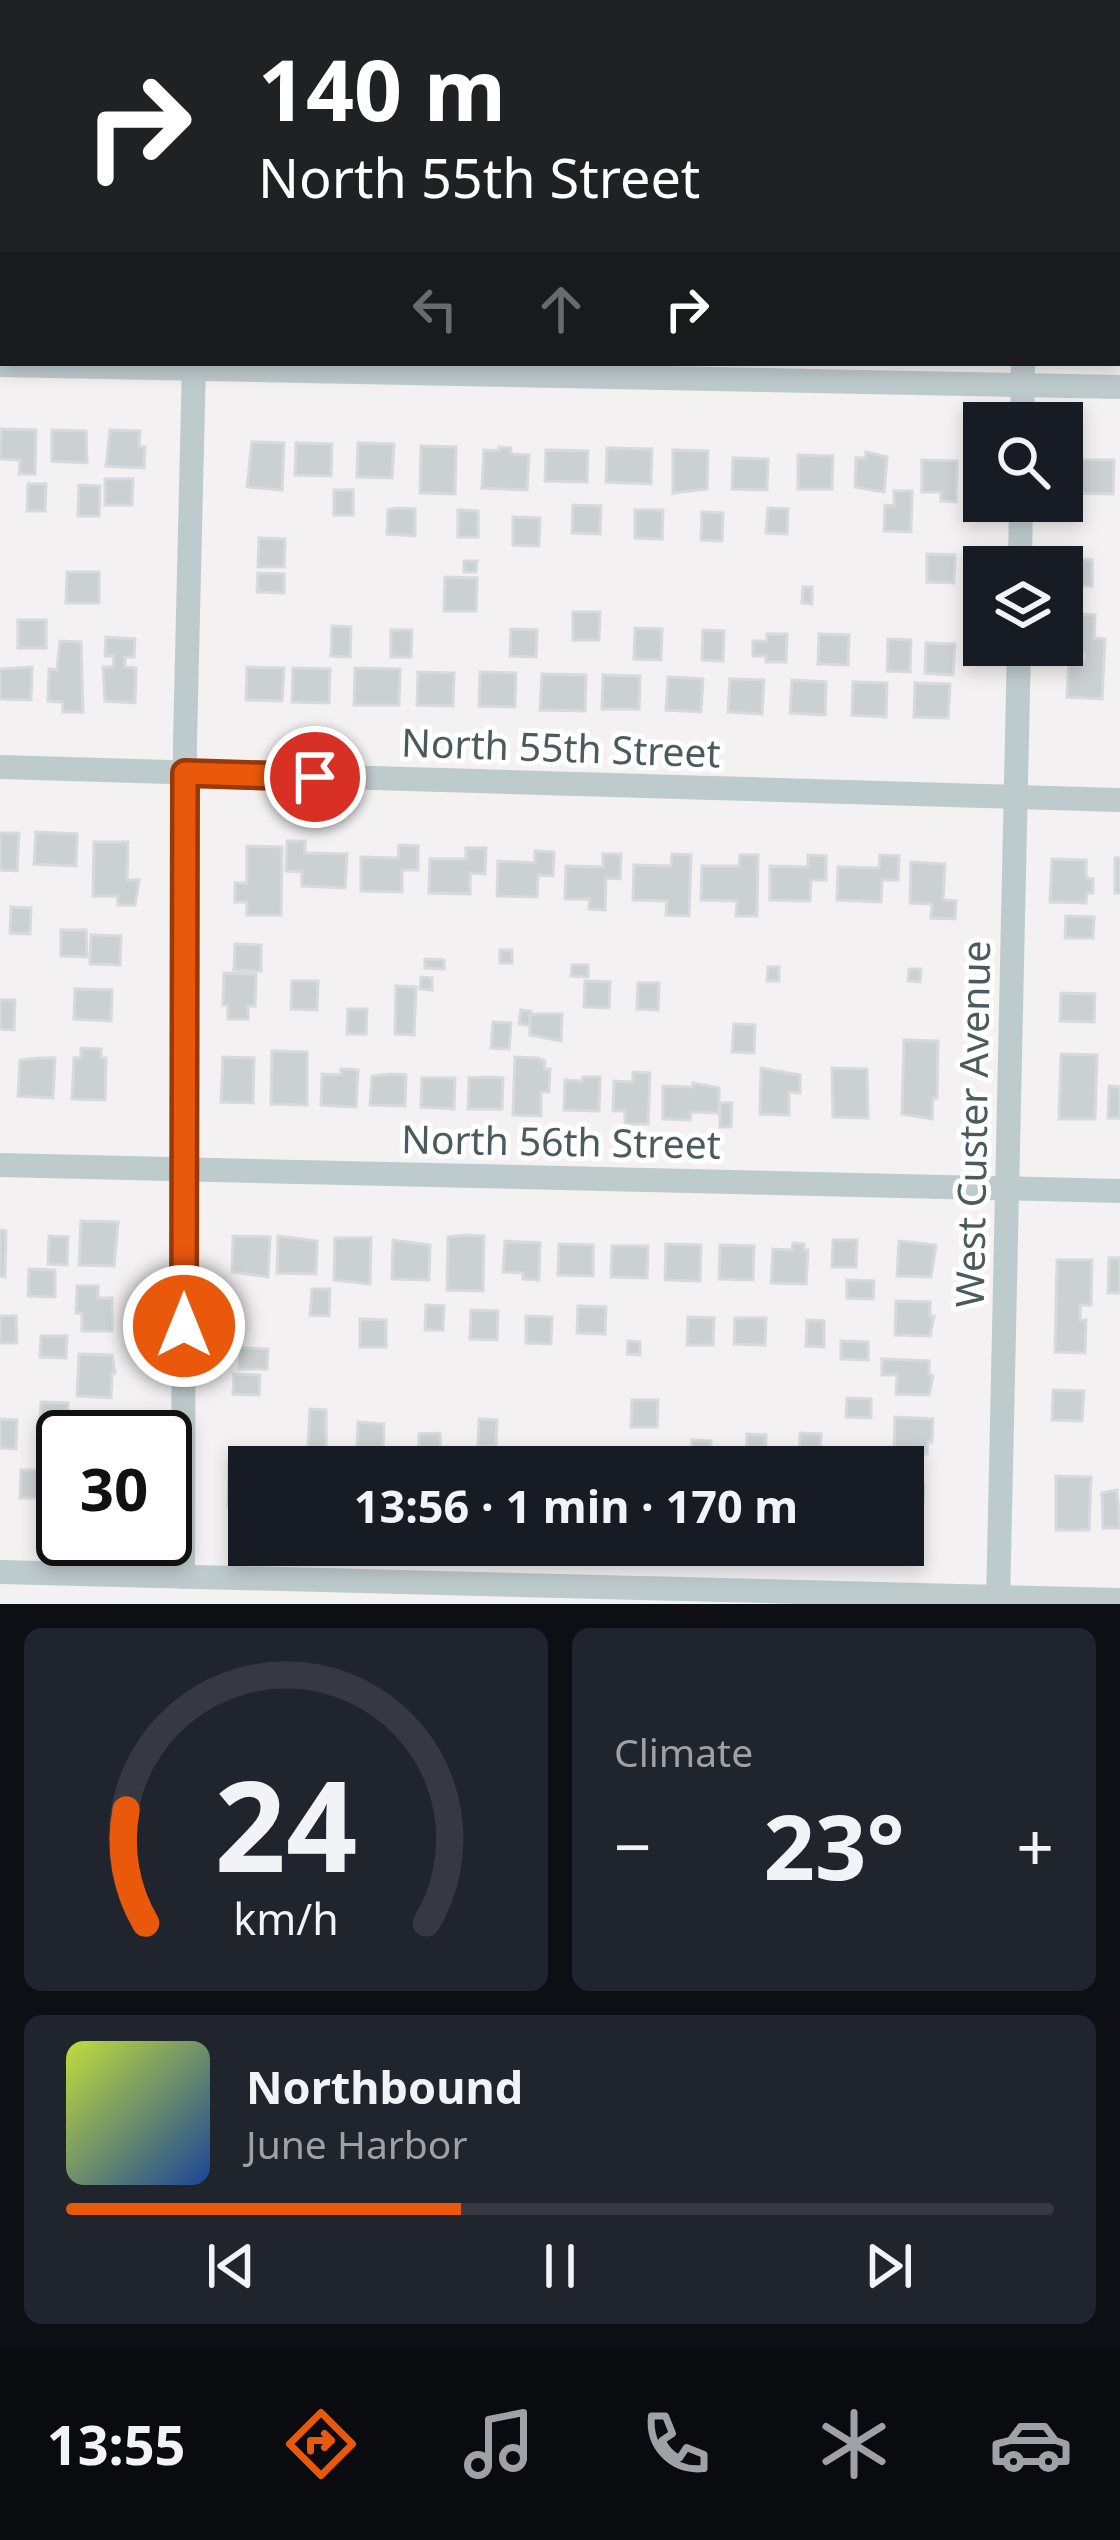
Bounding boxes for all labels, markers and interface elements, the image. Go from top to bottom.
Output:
text: 140 m [258,31,506,146]
icon: right [60,48,216,204]
text: North 55th Street [258,140,700,214]
icon: left [402,276,468,342]
icon: ahead [528,276,594,342]
icon: right [654,276,720,342]
map controls [963,402,1083,666]
button: search [963,402,1083,522]
button: layers [963,546,1083,666]
street label: North 55th Street [400,714,722,779]
pin [264,726,366,828]
icon: arrive [282,744,348,810]
street label: West Custer Avenue [942,940,1001,1308]
street label: North 56th Street [401,1111,721,1170]
position arrow [121,1263,247,1389]
speed limit sign: 30 [36,1410,192,1566]
text: 13:56 · 1 min · 170 m [354,1475,798,1536]
text: Climate [614,1725,753,1778]
text: 24 [215,1739,357,1909]
text: 23° [763,1784,905,1906]
text: − [614,1800,652,1890]
text: + [1016,1800,1054,1890]
text: km/h [233,1888,339,1947]
text: Northbound [246,2056,523,2117]
text: June Harbor [246,2117,468,2170]
icon: previous [198,2233,264,2299]
icon: pause [527,2233,593,2299]
icon: next [856,2233,922,2299]
icon: directions [279,2402,363,2486]
icon: music [457,2402,541,2486]
icon: phone [634,2402,718,2486]
icon: climate [812,2402,896,2486]
icon: car [989,2402,1073,2486]
text: 13:55 [47,2407,186,2481]

